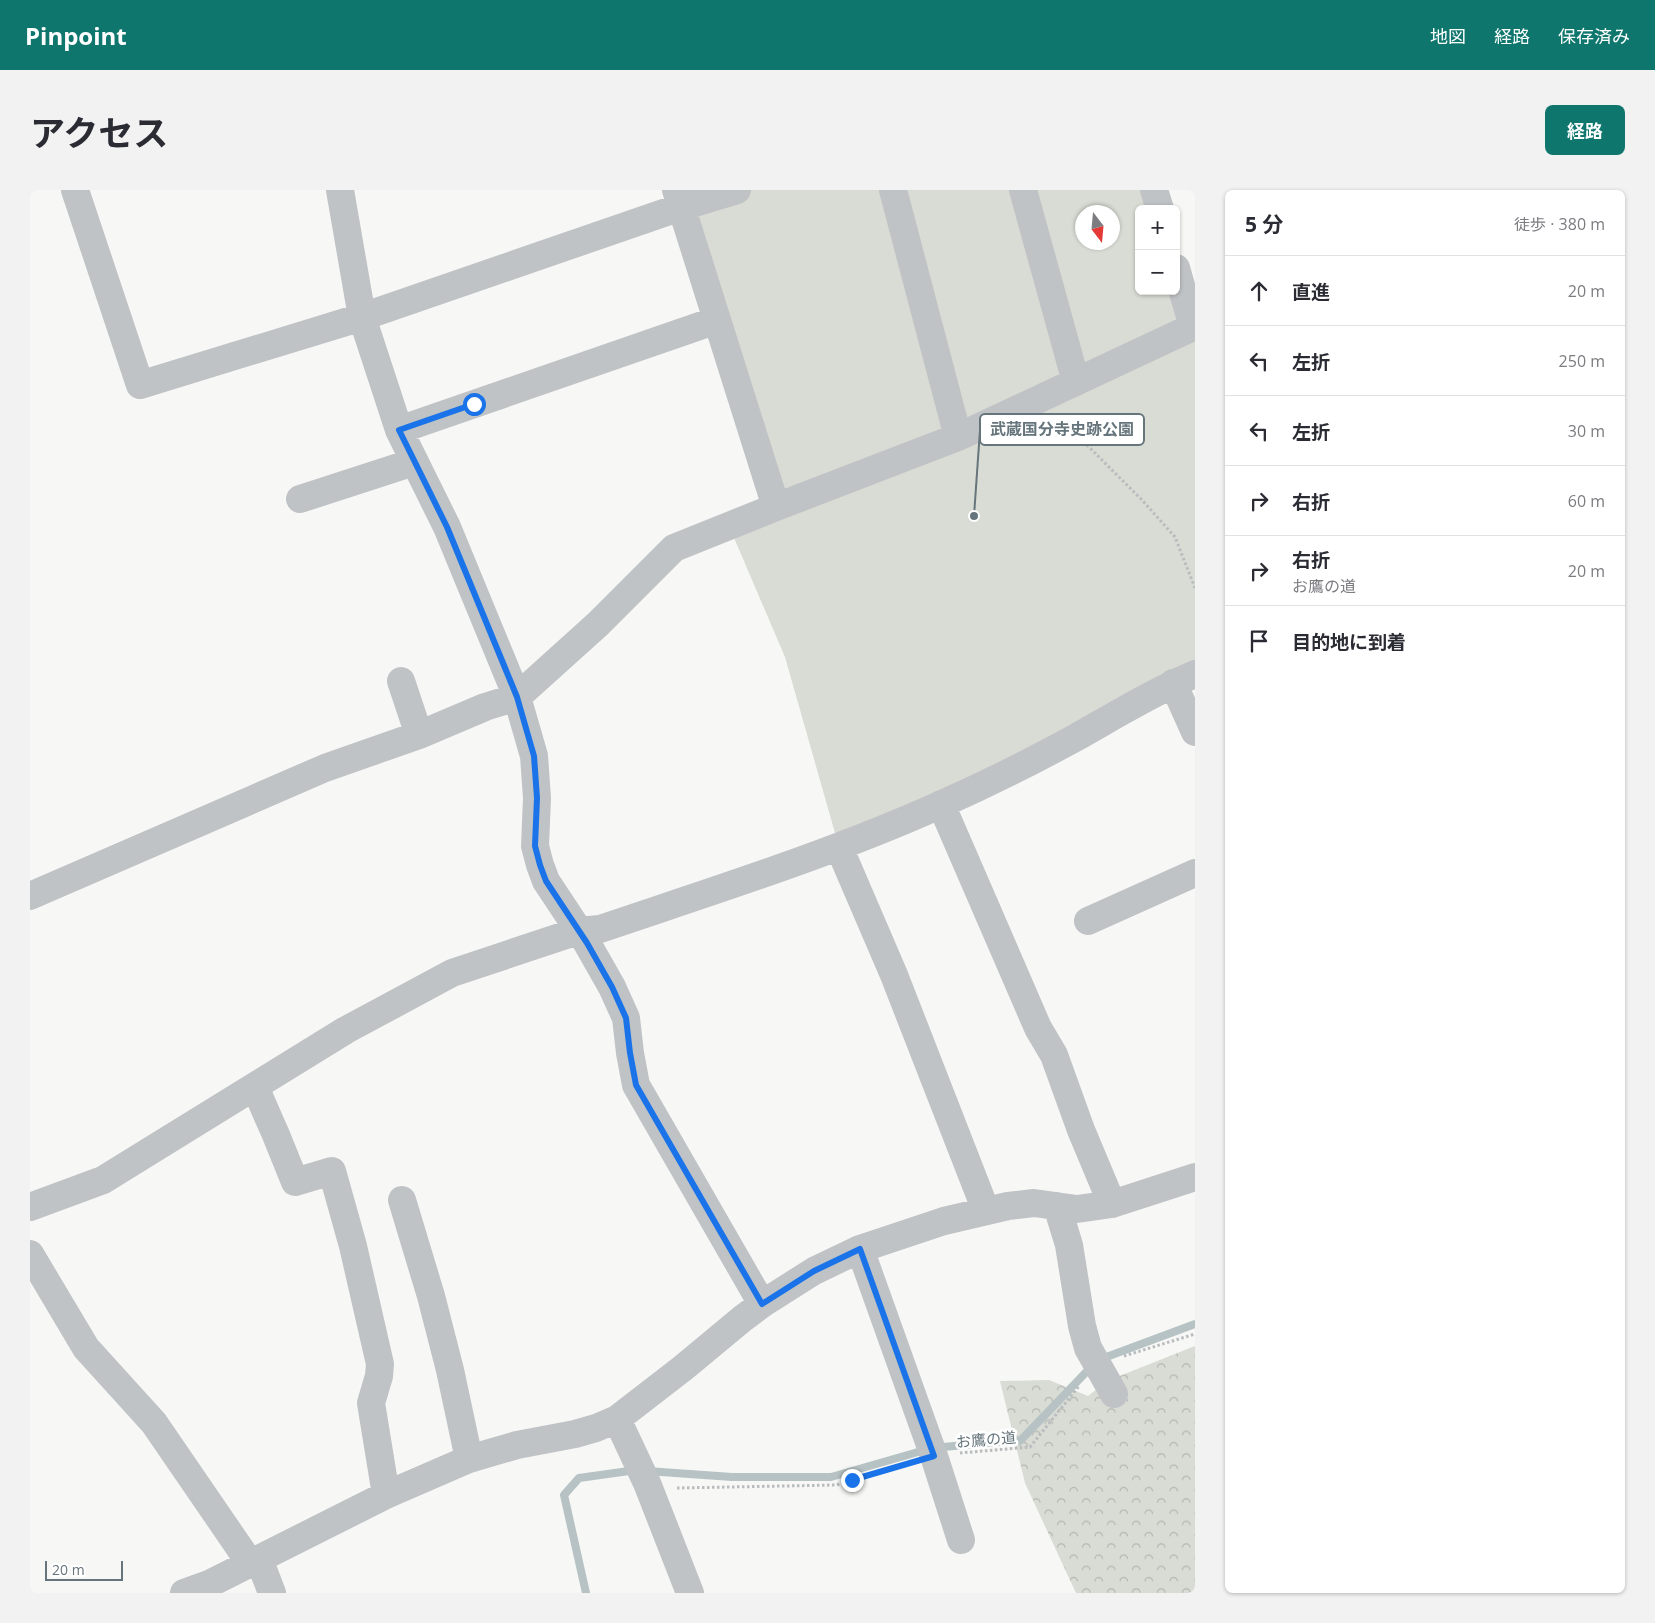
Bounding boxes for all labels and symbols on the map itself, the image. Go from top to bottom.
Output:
north arrow [1075,205,1120,250]
route start [463,393,486,416]
callout: 武蔵国分寺史跡公園 [980,414,1144,445]
text: 武蔵国分寺史跡公園 [990,418,1134,440]
street label: お鷹の道 [955,1426,1017,1452]
route end [841,1469,864,1492]
scale bar [45,1558,122,1581]

